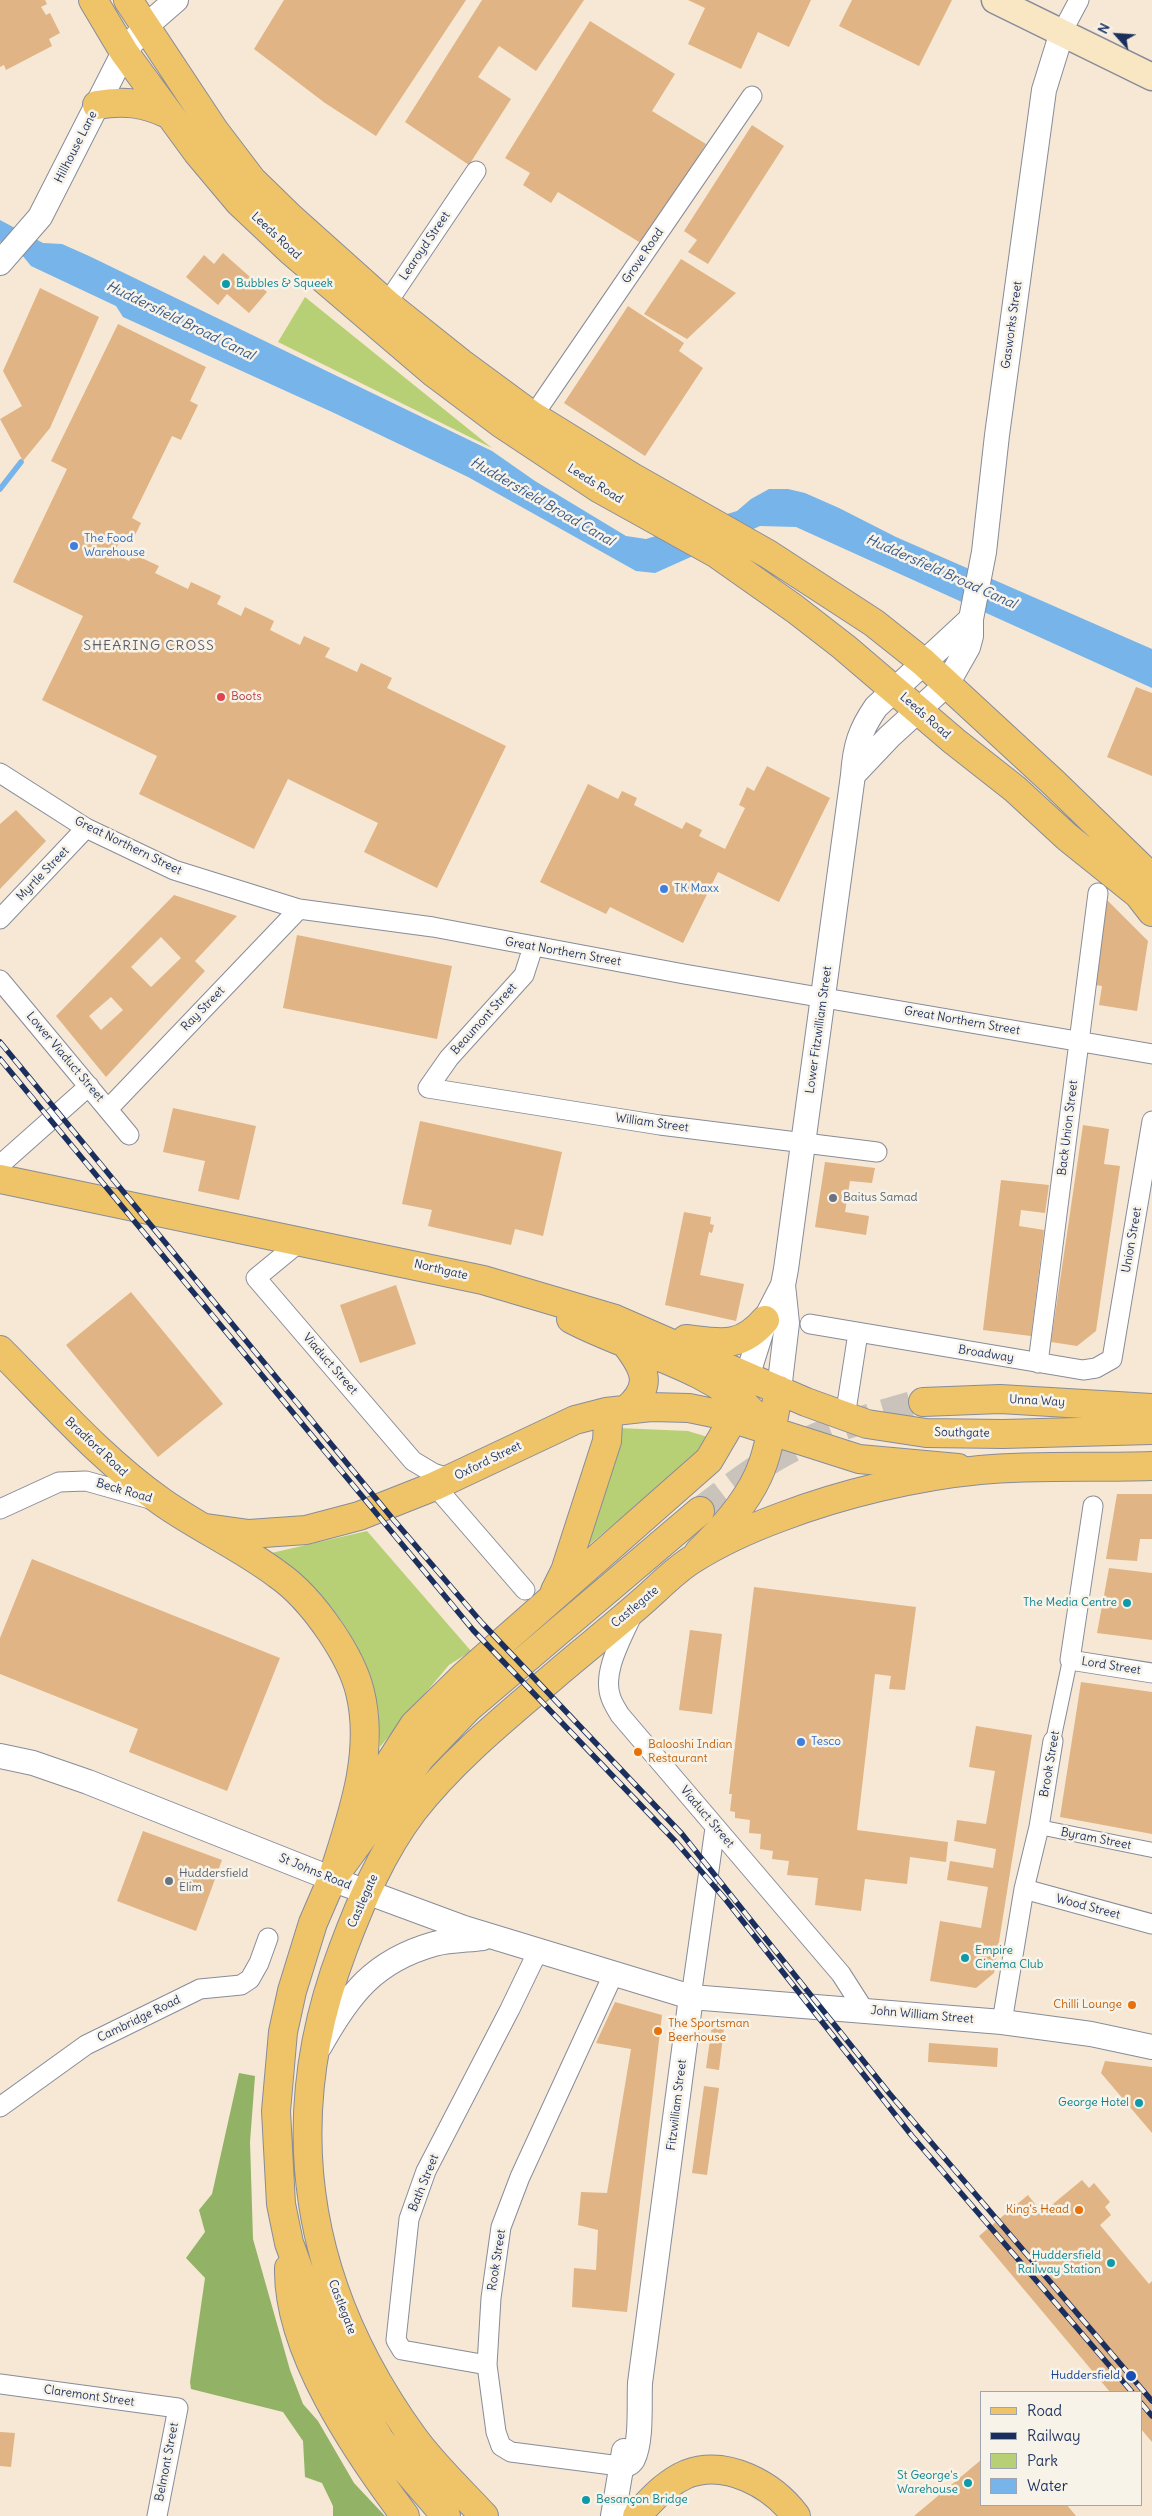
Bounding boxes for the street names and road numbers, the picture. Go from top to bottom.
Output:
street label: Hillhouse Lane [52,109,100,185]
street label: Leeds Road [248,209,304,263]
street label: Learoyd Street [397,209,453,283]
street label: Grove Road [619,226,667,286]
street label: Gasworks Street [999,280,1025,370]
street label: Leeds Road [565,461,625,507]
street label: Leeds Road [897,690,953,742]
street label: Great Northern Street [72,814,184,878]
street label: Myrtle Street [14,844,72,904]
street label: Great Northern Street [504,935,622,969]
street label: Lower Fitzwilliam Street [803,965,835,1095]
street label: Beaumont Street [448,980,520,1058]
street label: Ray Street [178,984,228,1034]
street label: Great Northern Street [903,1004,1021,1038]
street label: Lower Viaduct Street [23,1009,107,1105]
street label: Back Union Street [1055,1079,1081,1177]
street label: William Street [614,1111,690,1135]
street label: Union Street [1119,1206,1145,1274]
street label: Northgate [413,1257,469,1283]
street label: Viaduct Street [300,1331,360,1397]
street label: Broadway [957,1342,1015,1366]
street label: Unna Way [1009,1392,1065,1410]
street label: Bradford Road [62,1415,130,1479]
street label: Southgate [934,1425,990,1441]
street label: Oxford Street [452,1439,524,1483]
street label: Beck Road [94,1476,154,1506]
street label: Castlegate [608,1583,662,1631]
street label: Lord Street [1080,1654,1142,1678]
street label: Brook Street [1037,1730,1063,1798]
street label: Viaduct Street [677,1783,737,1851]
street label: Byram Street [1059,1825,1133,1853]
street label: St Johns Road [277,1851,353,1893]
street label: Castlegate [345,1872,381,1930]
street label: Wood Street [1054,1892,1122,1922]
street label: Cambridge Road [95,1993,183,2045]
street label: John William Street [870,2003,974,2027]
street label: Fitzwilliam Street [664,2059,690,2151]
street label: Bath Street [406,2152,442,2214]
street label: Rook Street [485,2228,509,2292]
street label: Castlegate [325,2278,359,2336]
street label: Claremont Street [43,2383,135,2409]
street label: Belmont Street [152,2421,182,2503]

